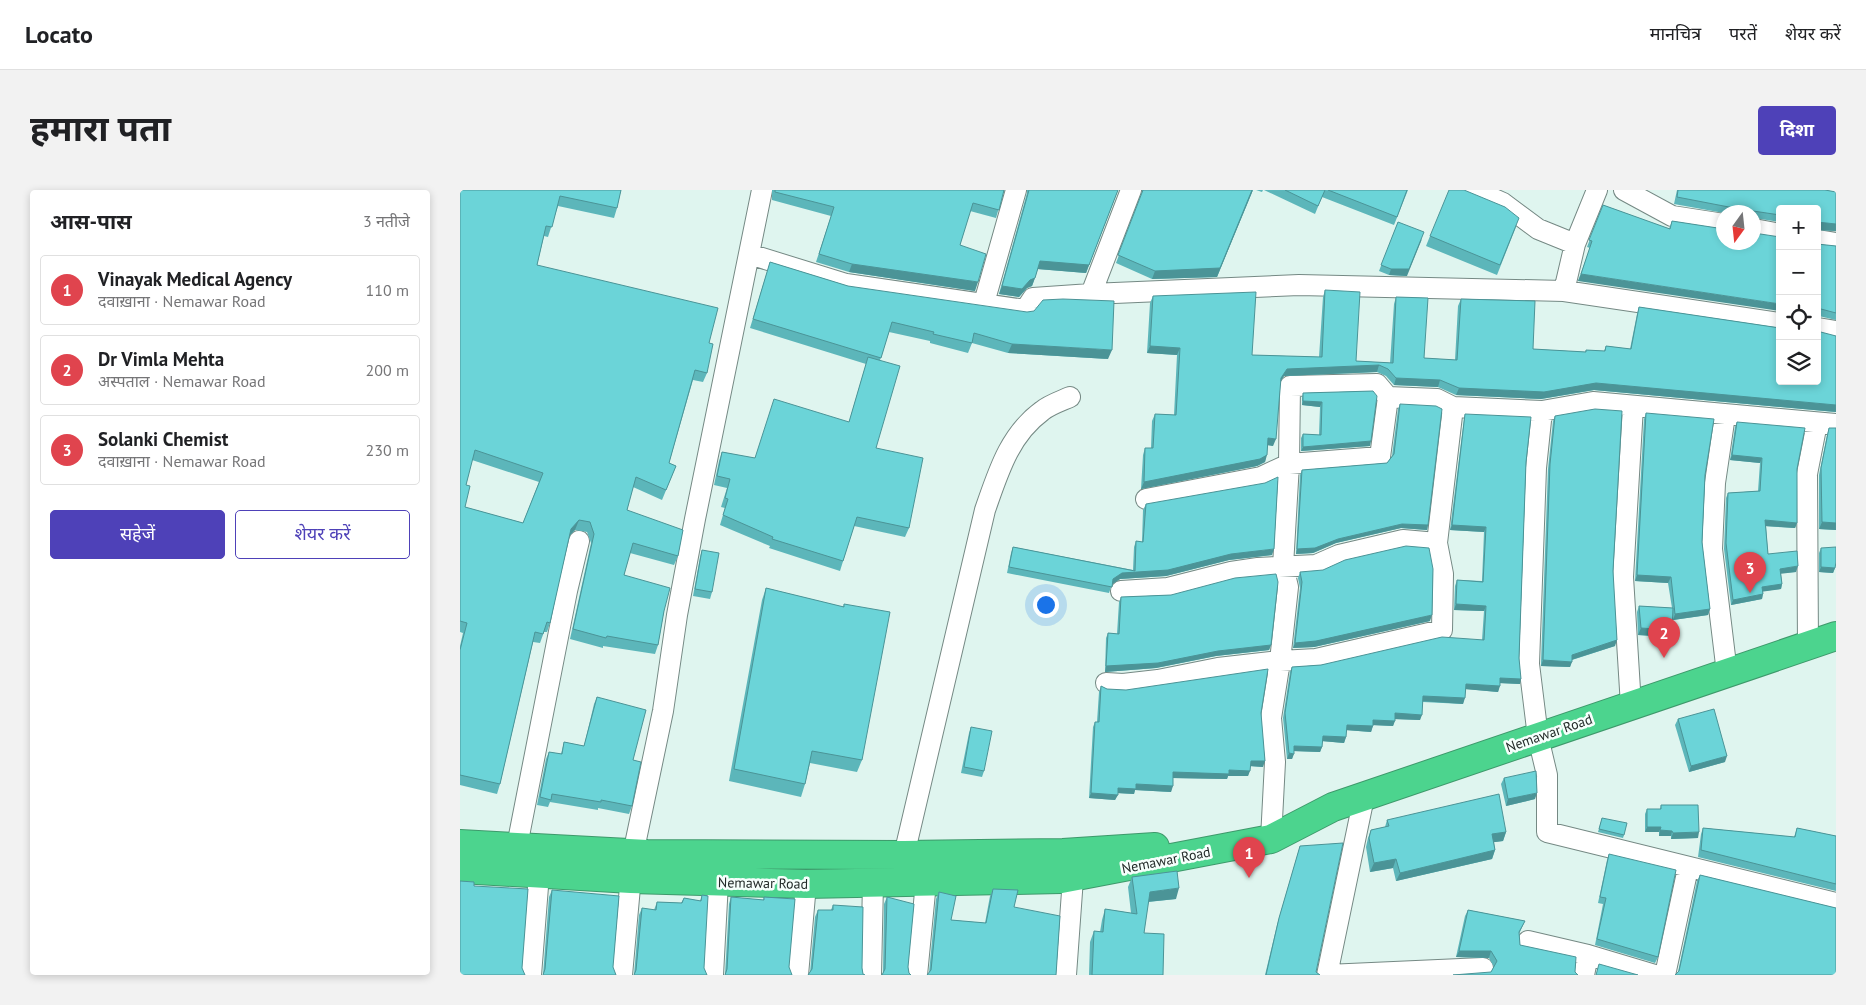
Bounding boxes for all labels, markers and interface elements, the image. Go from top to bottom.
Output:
text: Locato [25,19,93,50]
text: मानचित्र [1650,22,1701,45]
text: परतें [1729,22,1757,45]
text: शेयर करें [1785,22,1841,45]
text: हमारा पता [30,105,171,151]
button: दिशा [1758,106,1836,155]
north arrow [1716,205,1761,250]
map controls [1776,205,1821,385]
button: + [1776,205,1821,250]
text: आस-पास [50,208,132,235]
text: 3 नतीजे [363,211,410,231]
button: − [1776,250,1821,295]
text: Vinayak Medical Agency [98,267,292,291]
text: 1 [62,280,72,300]
text: 110 m [366,280,409,300]
text: दवाख़ाना · Nemawar Road [98,291,266,311]
button: locate [1776,295,1821,340]
button: layers [1776,340,1821,385]
text: Dr Vimla Mehta [98,347,224,371]
text: 2 [62,360,72,380]
text: 200 m [366,360,409,380]
text: अस्पताल · Nemawar Road [98,371,266,391]
text: Solanki Chemist [98,427,228,451]
text: 3 [62,440,72,460]
text: 230 m [366,440,409,460]
text: दवाख़ाना · Nemawar Road [98,451,266,471]
button: सहेजें [50,510,225,559]
button: शेयर करें [235,510,410,559]
pin: 3 [1734,552,1766,593]
your location [1033,592,1059,618]
pin: 2 [1648,617,1680,658]
street label: Nemawar Road [1503,710,1595,756]
pin: 1 [1233,837,1265,878]
street label: Nemawar Road [1120,843,1212,877]
street label: Nemawar Road [718,873,808,893]

